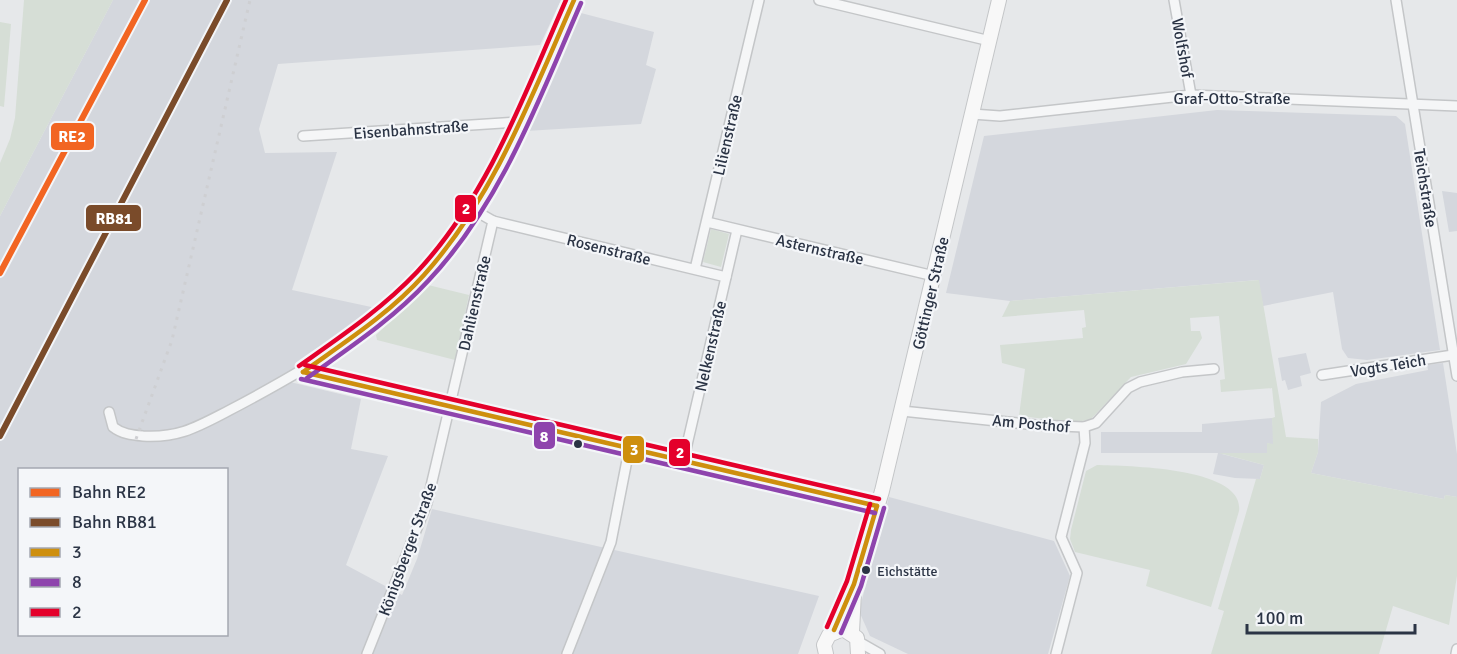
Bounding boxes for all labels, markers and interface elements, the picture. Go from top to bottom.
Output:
street label: Wolfshof [1167,17,1197,80]
street label: Graf-Otto-Straße [1173,89,1291,109]
street label: Lilienstraße [709,93,747,178]
street label: Eisenbahnstraße [353,116,469,144]
line badge: RE2 [50,122,95,151]
text: RE2 [58,127,86,147]
street label: Teichstraße [1409,147,1441,229]
line badge: 2 [454,194,477,223]
text: 2 [462,199,470,219]
line badge: RB81 [85,204,142,232]
text: RB81 [96,209,133,229]
street label: Rosenstraße [565,230,653,270]
street label: Asternstraße [774,230,866,270]
street label: Göttinger Straße [908,235,954,352]
street label: Dahlienstraße [454,254,496,353]
street label: Nelkenstraße [691,299,731,394]
street label: Vogts Teich [1349,350,1427,382]
street label: Am Posthof [991,411,1071,437]
line badge: 8 [533,421,556,450]
text: 8 [540,427,549,447]
line badge: 3 [622,435,645,464]
unlabelled marker [572,438,584,450]
line badge: 2 [668,438,691,467]
text: 3 [630,440,638,460]
text: 2 [676,443,684,463]
legend [18,468,228,636]
street label: Königsberger Straße [375,480,441,619]
text: Bahn RE2 [72,481,146,503]
text: Bahn RB81 [72,511,157,533]
text: 3 [72,541,82,563]
place label: Eichstätte [877,563,938,580]
marker: Eichstätte [860,564,872,576]
text: 8 [72,571,82,593]
scale bar [1247,597,1415,635]
text: 2 [72,601,82,623]
text: 100 m [1256,607,1303,629]

